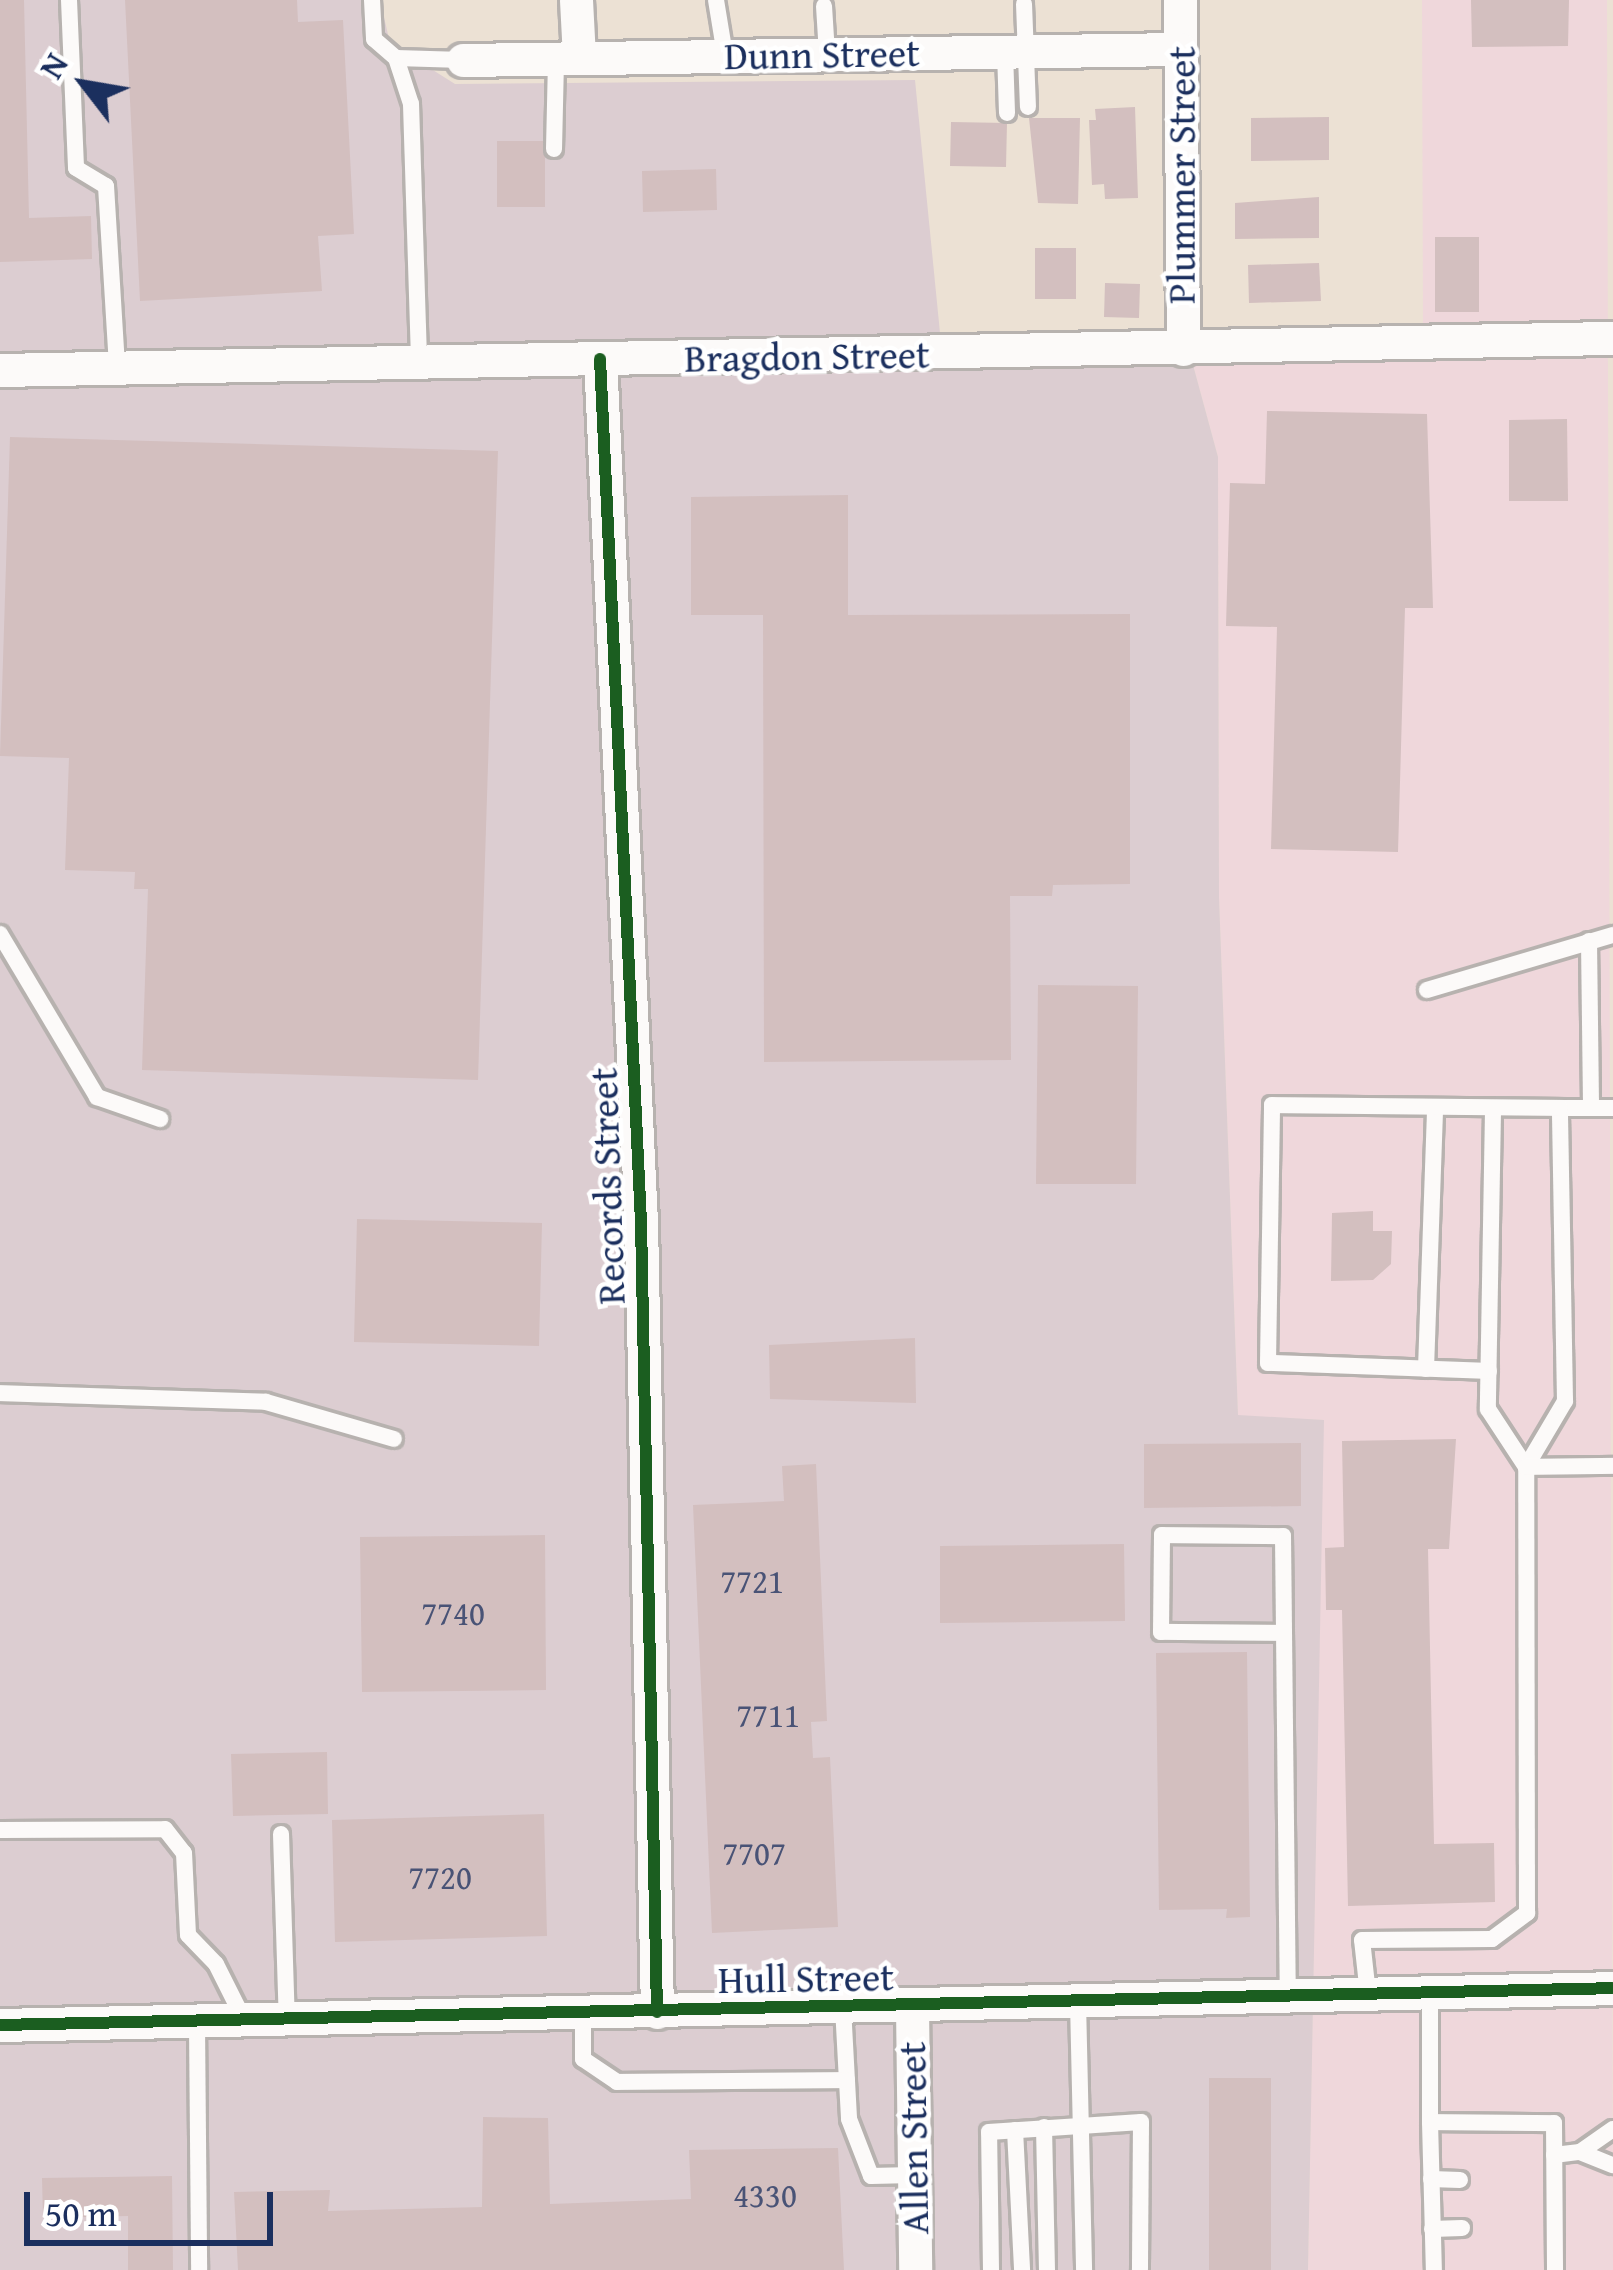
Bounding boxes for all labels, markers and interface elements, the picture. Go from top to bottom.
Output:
north arrow [24,24,144,144]
street label: Dunn Street [724,29,920,79]
text: N [27,44,79,87]
street label: Plummer Street [1158,46,1204,304]
street label: Bragdon Street [684,330,930,382]
street label: Records Street [579,1067,635,1305]
house number: 7721 [720,1562,784,1602]
house number: 7740 [421,1594,485,1634]
house number: 7711 [736,1696,800,1736]
house number: 7707 [722,1834,786,1874]
house number: 7720 [408,1858,472,1898]
street label: Hull Street [718,1953,894,2003]
street label: Allen Street [888,2041,938,2235]
scale bar [30,2168,279,2242]
house number: 4330 [733,2176,797,2216]
text: 50 m [45,2186,117,2239]

